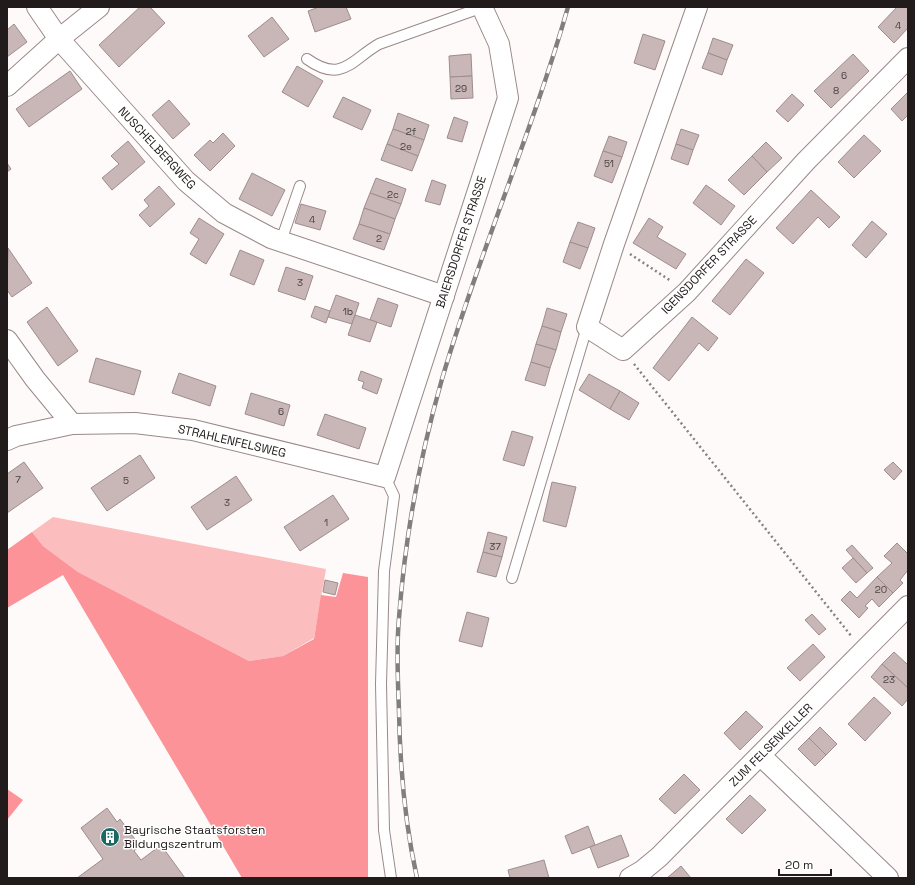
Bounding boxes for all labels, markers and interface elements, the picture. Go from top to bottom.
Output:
house number: 4 [895,19,901,32]
house number: 6 [841,69,847,82]
house number: 29 [455,82,467,95]
house number: 8 [833,84,839,97]
street label: NUSCHELBERGWEG [114,103,200,193]
house number: 2f [406,125,417,138]
house number: 2e [400,140,412,153]
house number: 51 [604,157,614,170]
street label: BAIERSDORFER STRASSE [432,174,490,310]
house number: 2c [387,188,399,201]
street label: IGENSDORFER STRASSE [658,212,760,318]
house number: 4 [309,213,315,226]
house number: 2 [376,232,382,245]
house number: 3 [297,276,303,289]
house number: 1b [343,305,353,318]
house number: 6 [278,405,284,418]
street label: STRAHLENFELSWEG [176,421,288,461]
house number: 7 [15,473,21,486]
house number: 5 [123,474,129,487]
house number: 3 [224,496,230,509]
house number: 1 [324,516,328,529]
house number: 37 [489,540,501,553]
house number: 20 [875,583,887,596]
house number: 23 [883,673,895,686]
street label: ZUM FELSENKELLER [726,700,816,790]
place label: Bayrische Staatsforsten Bildungszentrum [124,822,265,852]
building icon: Bayrische Staatsforsten Bildungszentrum [99,826,121,848]
scale bar [779,851,831,877]
text: 20 m [785,857,813,873]

